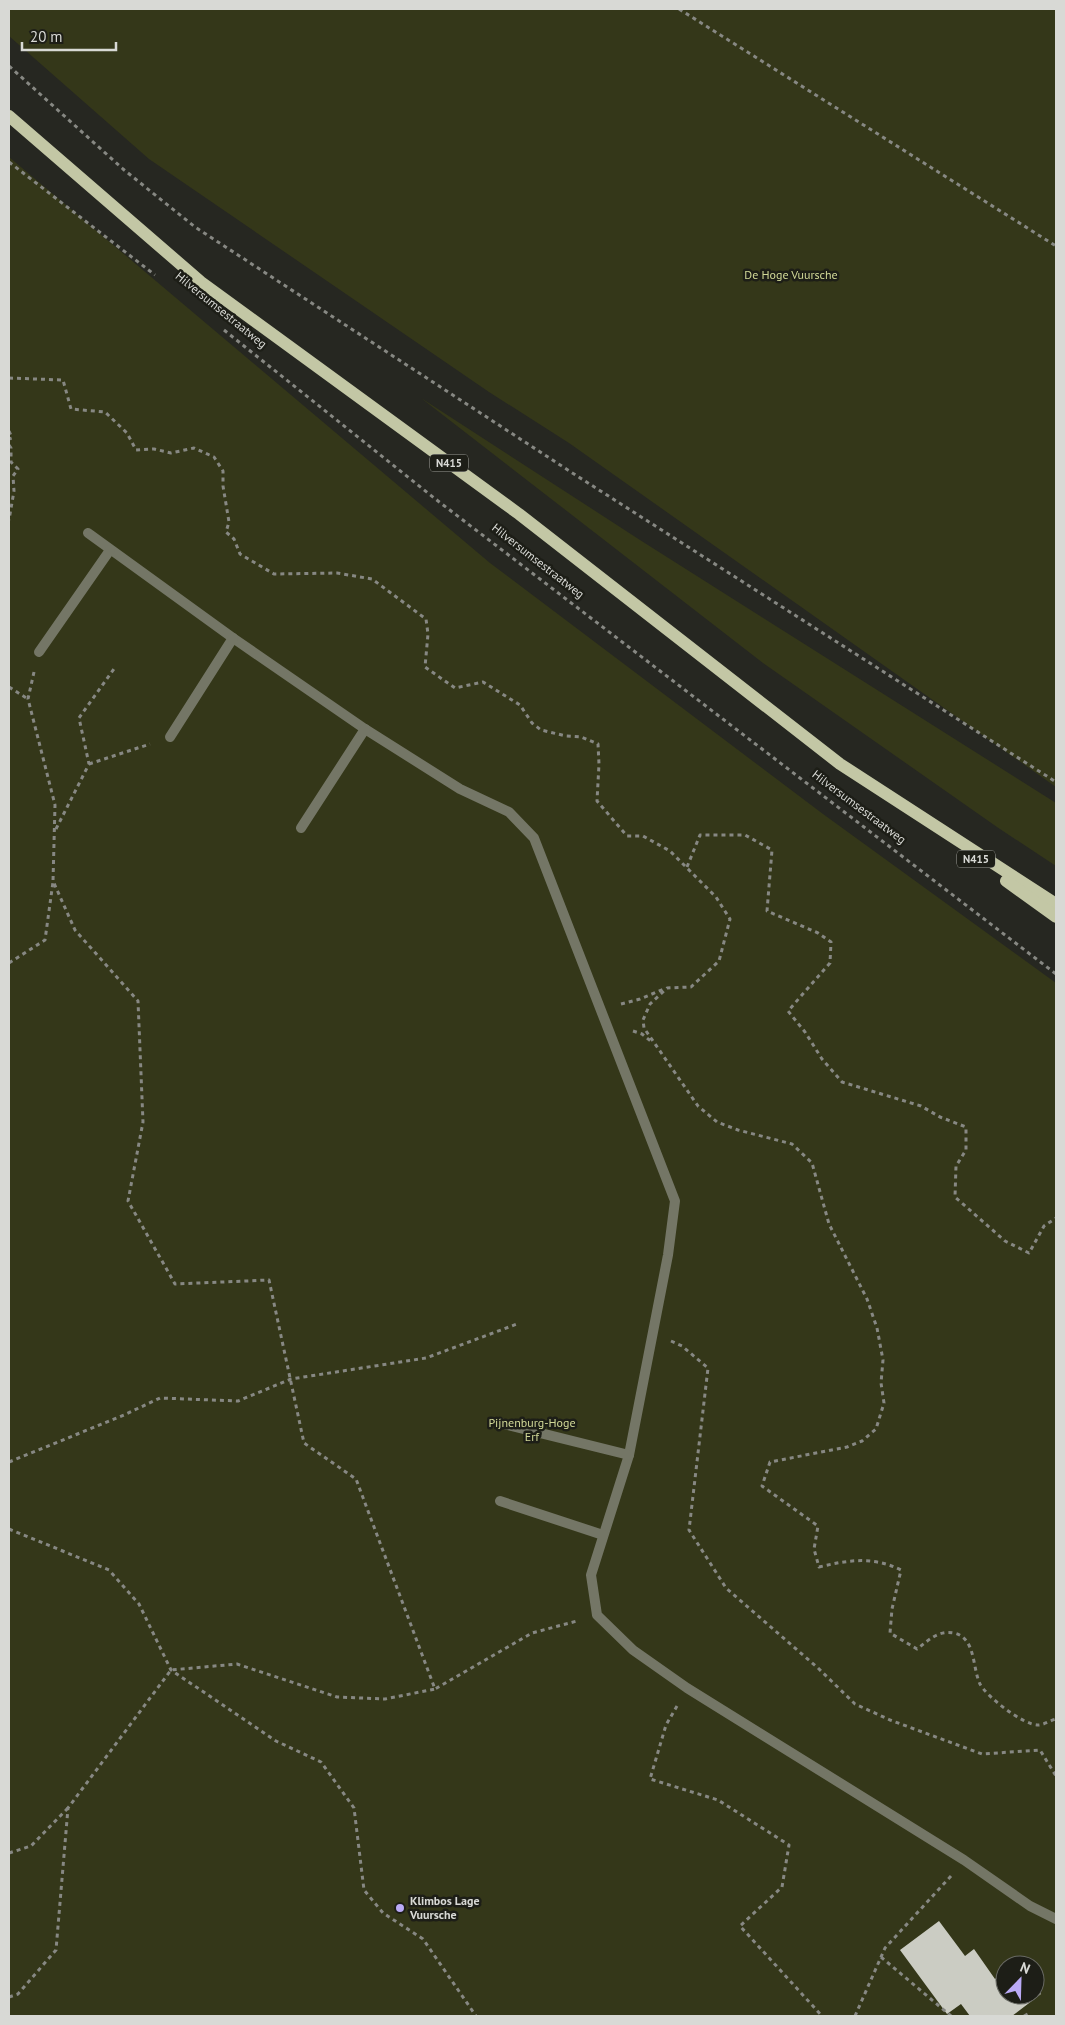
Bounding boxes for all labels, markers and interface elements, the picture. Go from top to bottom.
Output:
scale bar [22,20,116,52]
text: 20 m [30,27,63,46]
park label: De Hoge Vuursche [744,267,838,282]
street label: Hilversumsestraatweg [173,268,270,351]
road number: N415 [430,454,468,472]
street label: Hilversumsestraatweg [489,520,588,601]
street label: Hilversumsestraatweg [810,767,909,847]
road number: N415 [957,851,995,868]
park label: Pijnenburg-Hoge Erf [488,1415,576,1444]
place label: Klimbos Lage Vuursche [409,1893,479,1922]
marker: Klimbos Lage Vuursche [394,1902,406,1914]
north arrow [995,1955,1045,2005]
text: N [1017,1958,1033,1978]

